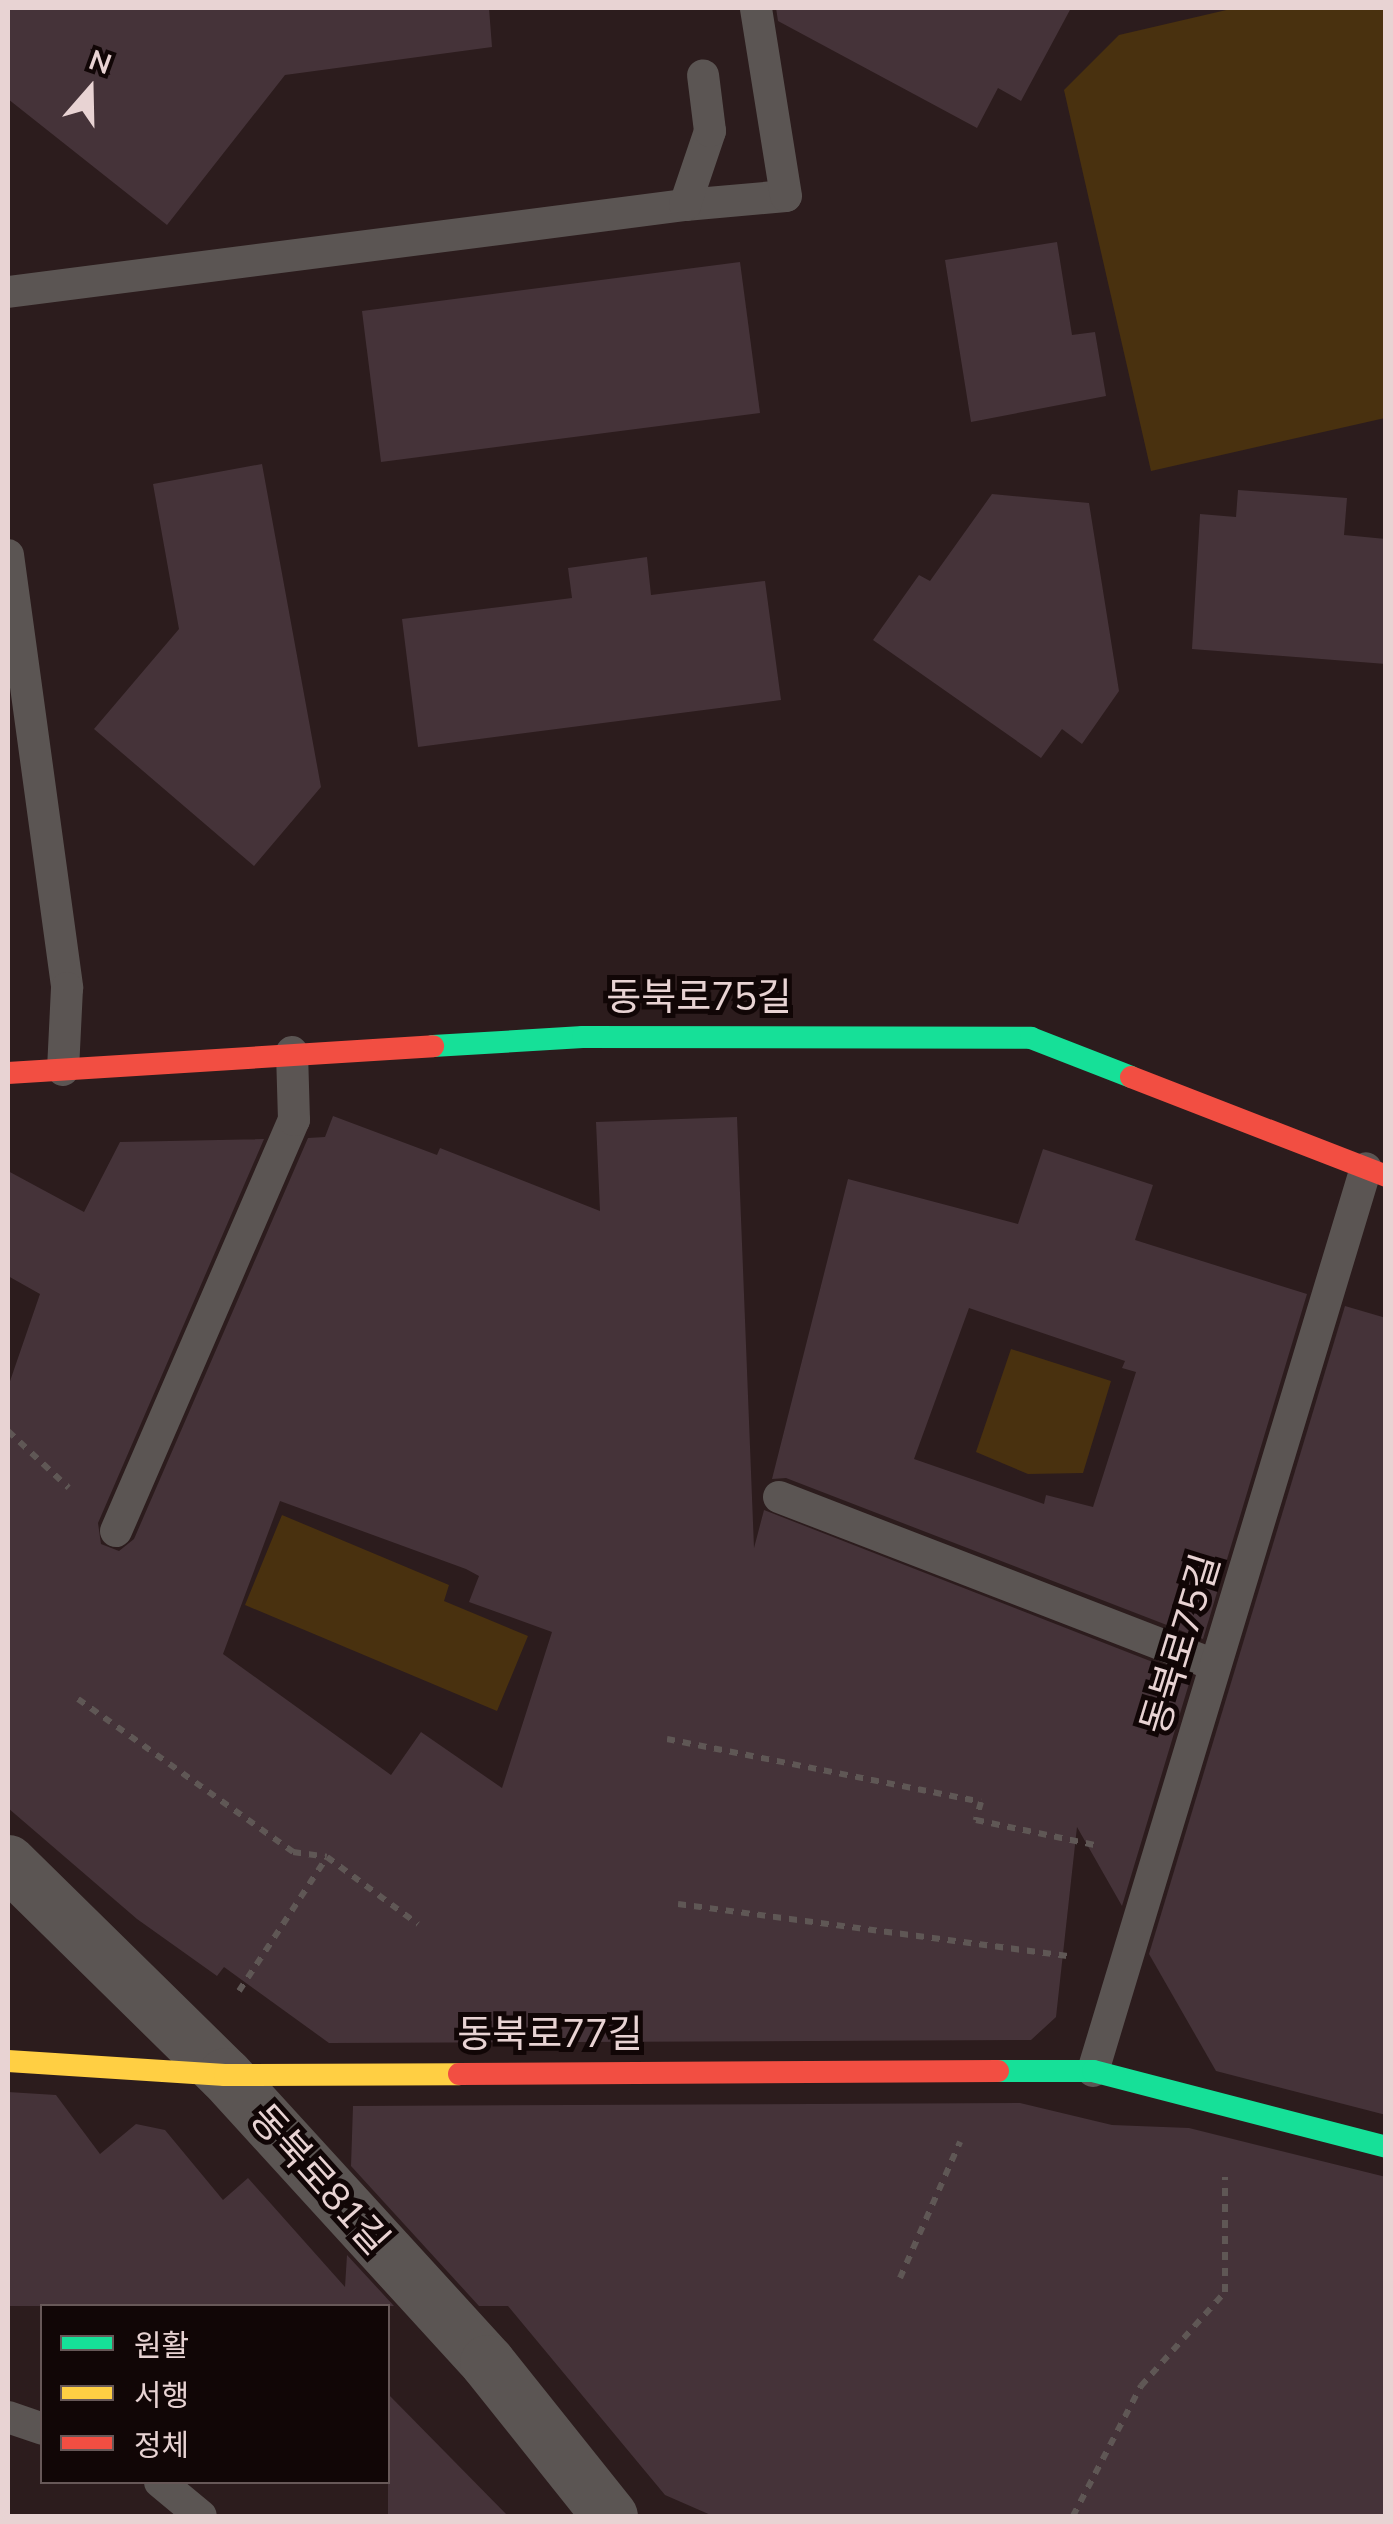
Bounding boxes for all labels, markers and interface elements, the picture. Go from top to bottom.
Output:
north arrow [40,40,140,140]
text: N [85,41,116,81]
street label: 동북로75길 [606,974,792,1020]
street label: 동북로75길 [1131,1549,1229,1739]
street label: 동북로77길 [457,2011,643,2057]
street label: 동북로81길 [241,2095,399,2263]
legend [40,2304,390,2484]
text: 원활 [134,2326,189,2364]
text: 서행 [134,2376,189,2414]
text: 정체 [134,2426,189,2464]

